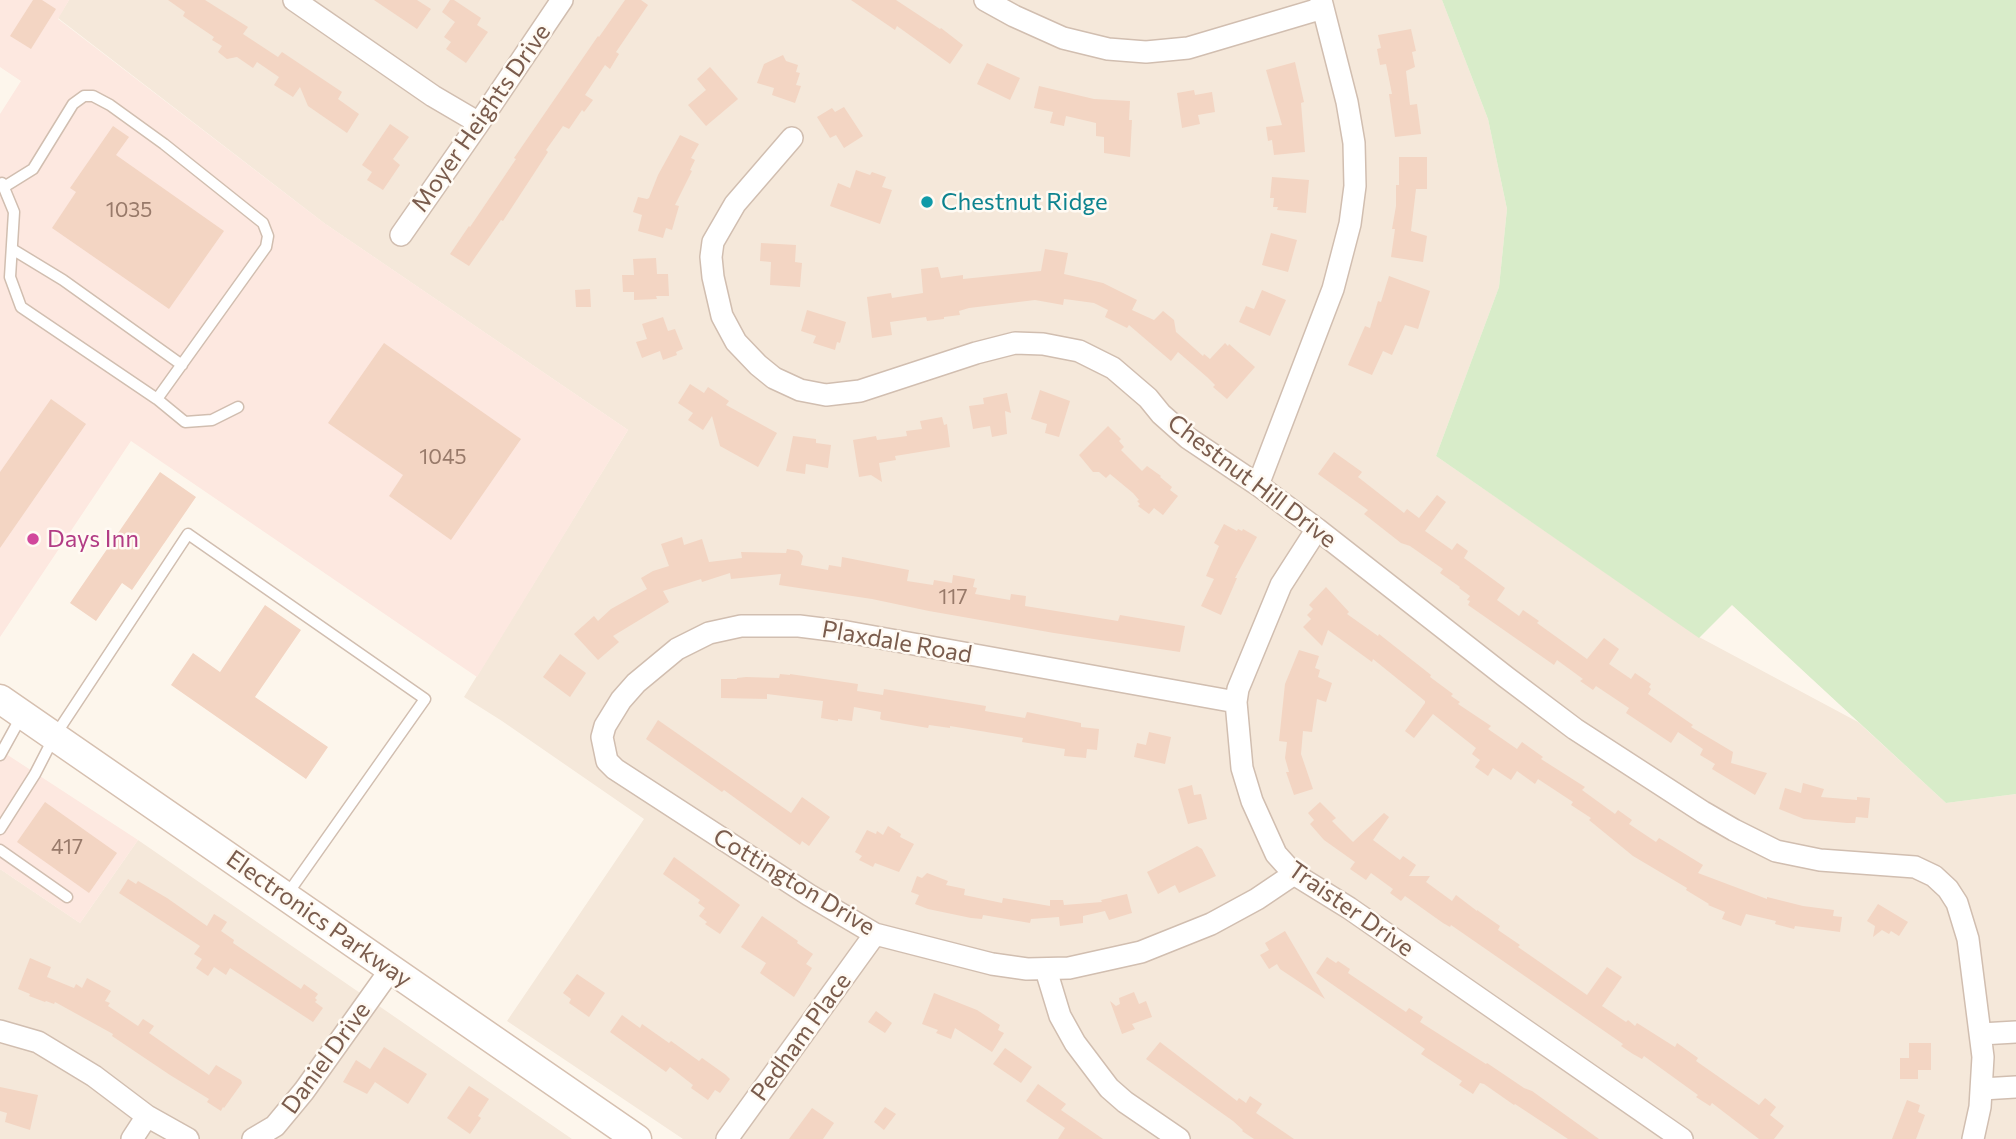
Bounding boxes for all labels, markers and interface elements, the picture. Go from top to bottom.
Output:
street label: Moyer Heights Drive [405,19,557,217]
place label: Chestnut Ridge [941,188,1108,216]
marker: Chestnut Ridge [919,194,935,210]
house number: 1035 [106,197,152,223]
street label: Chestnut Hill Drive [1162,408,1342,554]
house number: 1045 [419,444,467,470]
place label: Days Inn [47,525,139,553]
marker: Days Inn [25,531,41,547]
house number: 117 [938,584,968,610]
street label: Plaxdale Road [820,615,974,669]
street label: Cottington Drive [708,822,880,942]
house number: 417 [51,834,83,860]
street label: Electronics Parkway [221,844,417,994]
street label: Traister Drive [1283,855,1419,963]
street label: Pedham Place [745,967,857,1107]
street label: Daniel Drive [276,996,376,1120]

